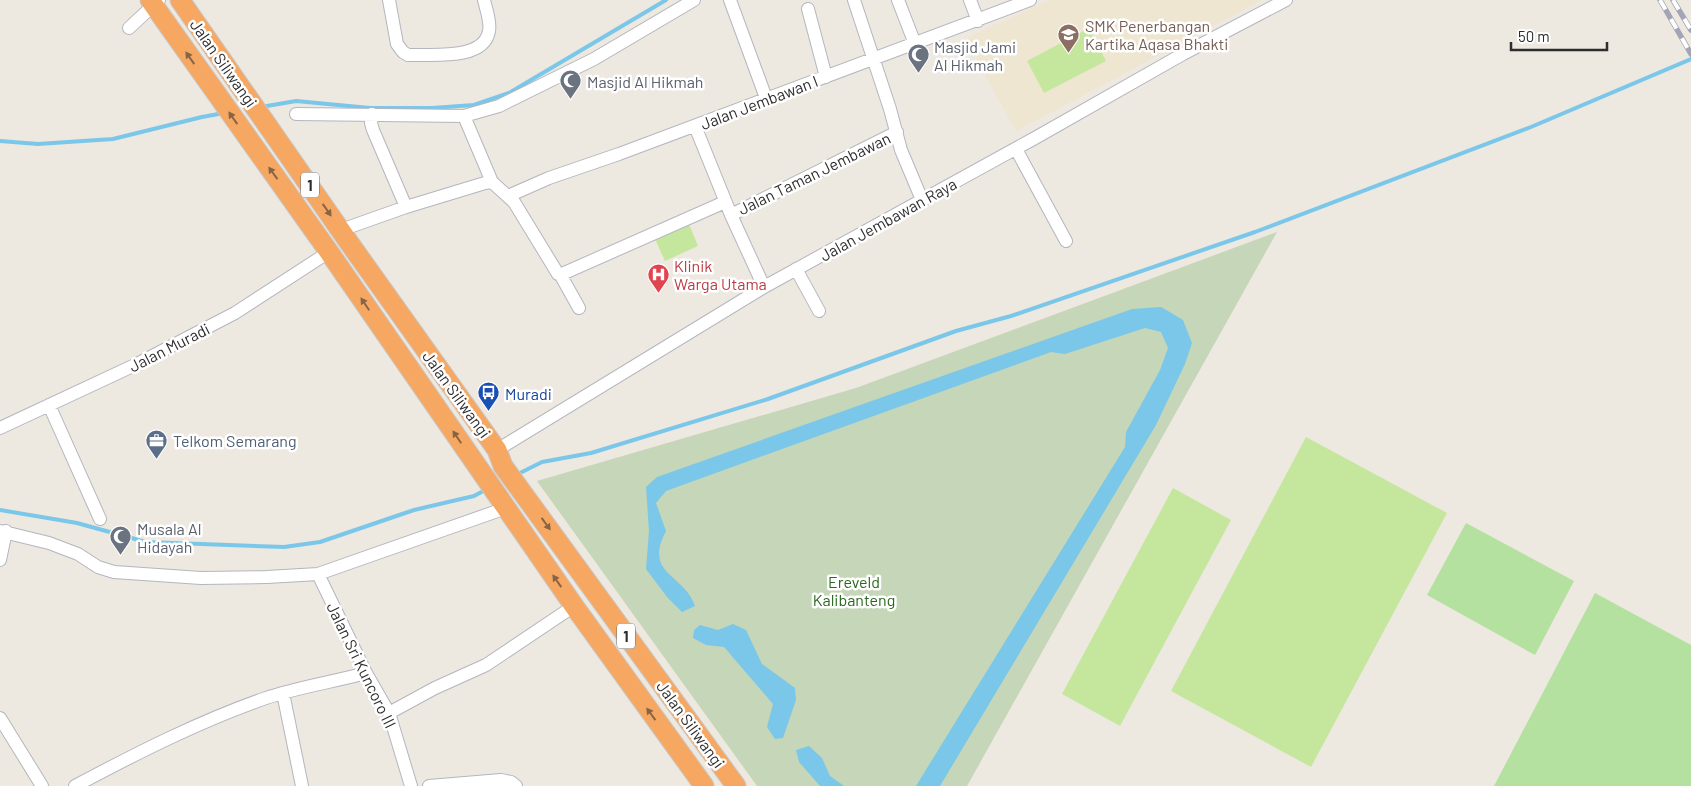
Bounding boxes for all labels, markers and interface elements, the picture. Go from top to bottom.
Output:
street label: Jalan Siliwangi [187,15,261,111]
place label: SMK Penerbangan Kartika Aqasa Bhakti [1085,16,1228,53]
scale bar [1511,20,1607,52]
school or university icon: SMK Penerbangan Kartika Aqasa Bhakti [1057,22,1081,53]
text: 50 m [1518,27,1550,45]
place label: Masjid Jami Al Hikmah [934,37,1016,74]
mosque icon: Masjid Jami Al Hikmah [906,43,930,74]
one-way arrow [185,51,195,65]
mosque icon: Masjid Al Hikmah [559,69,583,100]
street label: Jalan Jembawan I [698,71,820,133]
place label: Masjid Al Hikmah [587,72,703,91]
one-way arrow [228,111,238,125]
street label: Jalan Taman Jembawan [735,128,893,218]
one-way arrow [268,166,278,180]
road number: 1 [301,172,319,198]
street label: Jalan Jembawan Raya [816,173,960,265]
one-way arrow [322,204,332,217]
place label: Klinik Warga Utama [674,256,767,293]
hospital icon: Klinik Warga Utama [646,262,670,293]
one-way arrow [360,297,370,310]
street label: Jalan Muradi [126,319,212,375]
street label: Jalan Siliwangi [419,347,495,441]
bus stop icon: Muradi [477,381,501,412]
place label: Muradi [505,384,552,403]
office icon: Telkom Semarang [145,428,169,459]
place label: Telkom Semarang [173,431,297,450]
one-way arrow [452,431,462,444]
one-way arrow [541,518,551,531]
place label: Musala Al Hidayah [137,519,201,556]
mosque icon: Musala Al Hidayah [109,525,133,556]
park label: Ereveld Kalibanteng [813,572,895,609]
one-way arrow [552,574,562,588]
street label: Jalan Sri Kuncoro III [323,599,401,731]
road number: 1 [617,624,635,648]
street label: Jalan Siliwangi [653,677,729,771]
one-way arrow [646,707,656,720]

